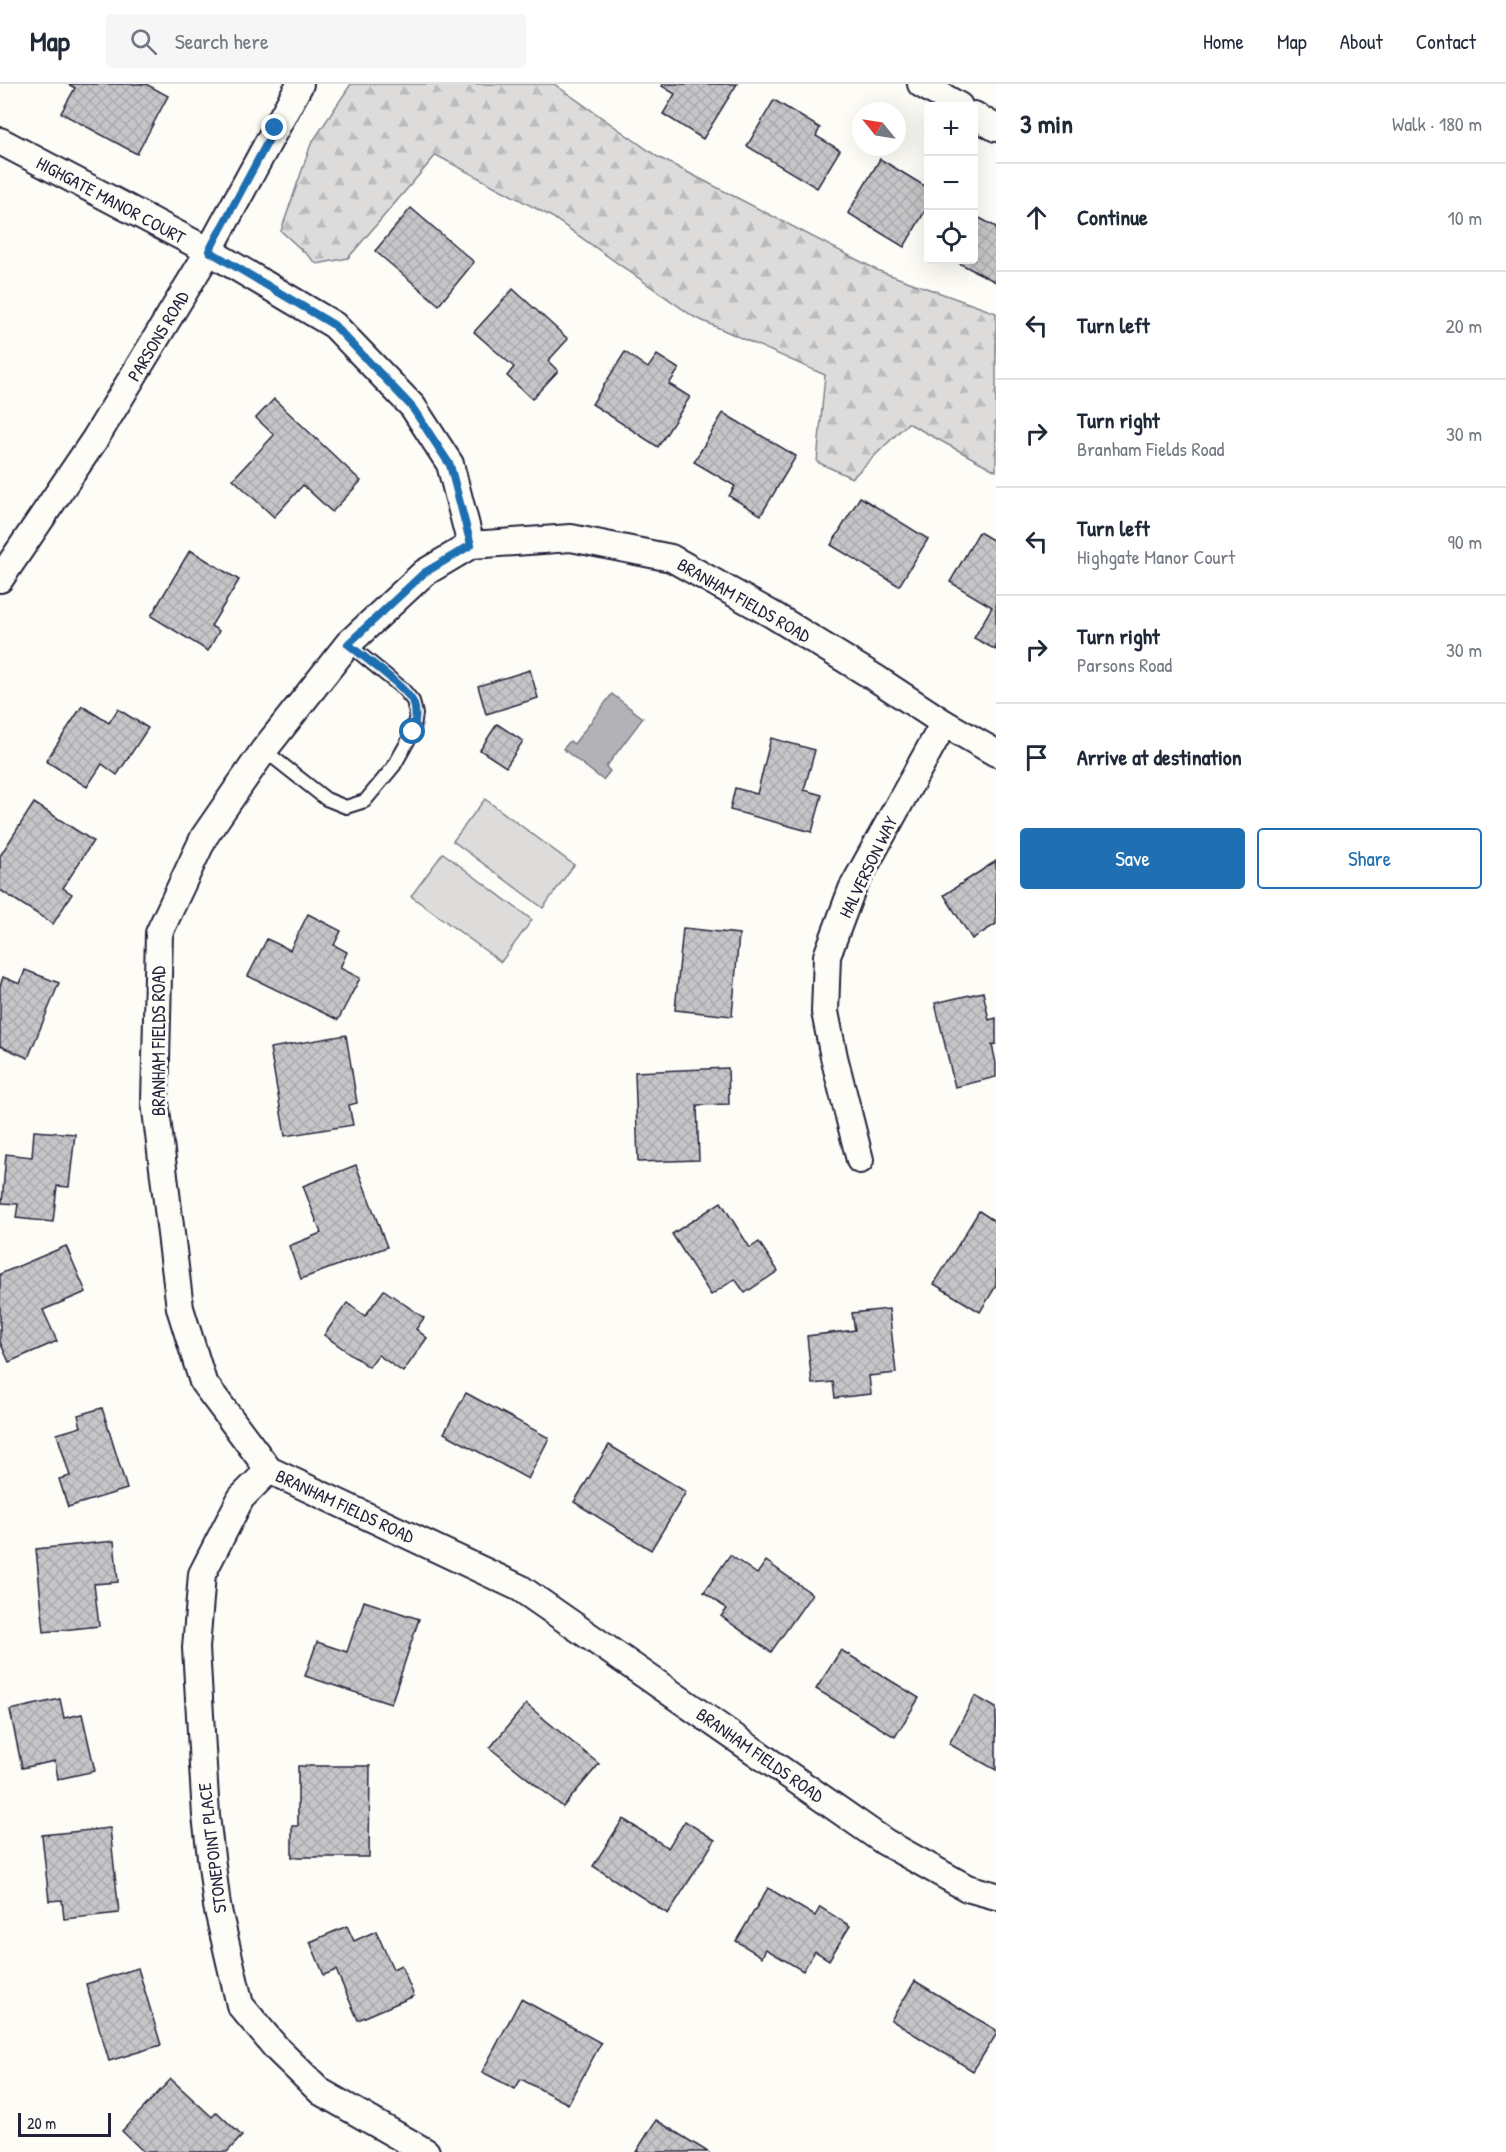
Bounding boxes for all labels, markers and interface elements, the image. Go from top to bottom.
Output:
search box [106,14,526,68]
text: Map [30,22,70,60]
icon: search [127,25,160,58]
text: Search here [175,26,269,56]
text: Home [1203,27,1244,56]
text: Map [1277,27,1307,56]
text: About [1340,27,1383,56]
text: Contact [1416,27,1476,56]
north arrow [852,102,906,156]
map controls [924,102,978,264]
button: + [924,102,978,156]
text: 3 min [1020,106,1073,141]
text: Walk · 180 m [1392,110,1482,137]
route end [261,114,287,140]
street label: HIGHGATE MANOR COURT [32,150,190,250]
button: − [924,156,978,210]
icon: ahead [1020,201,1053,234]
text: Continue [1077,202,1148,232]
text: 10 m [1448,204,1482,231]
button: locate [924,210,978,264]
street label: PARSONS ROAD [121,286,195,386]
icon: left [1020,309,1053,342]
text: Turn left [1077,310,1150,340]
text: 20 m [1445,312,1482,339]
text: Turn right [1077,405,1160,435]
icon: right [1020,417,1053,450]
text: 30 m [1446,420,1482,447]
text: Branham Fields Road [1077,435,1224,462]
text: Turn left [1077,513,1150,543]
icon: left [1020,525,1053,558]
text: 90 m [1448,528,1482,555]
text: Highgate Manor Court [1077,543,1235,570]
street label: BRANHAM FIELDS ROAD [673,552,816,648]
text: Turn right [1077,621,1160,651]
icon: right [1020,633,1053,666]
text: 30 m [1446,636,1482,663]
text: Parsons Road [1077,651,1172,678]
route start [399,718,425,744]
icon: arrive [1020,741,1053,774]
text: Arrive at destination [1077,742,1242,772]
street label: HALVERSON WAY [833,812,903,922]
button: Save [1020,828,1245,889]
button: Share [1257,828,1482,889]
street label: BRANHAM FIELDS ROAD [146,966,171,1116]
street label: BRANHAM FIELDS ROAD [272,1463,419,1549]
street label: BRANHAM FIELDS ROAD [691,1702,829,1808]
street label: STONEPOINT PLACE [192,1781,232,1915]
scale bar [18,2110,111,2138]
text: 20 m [27,2112,56,2134]

